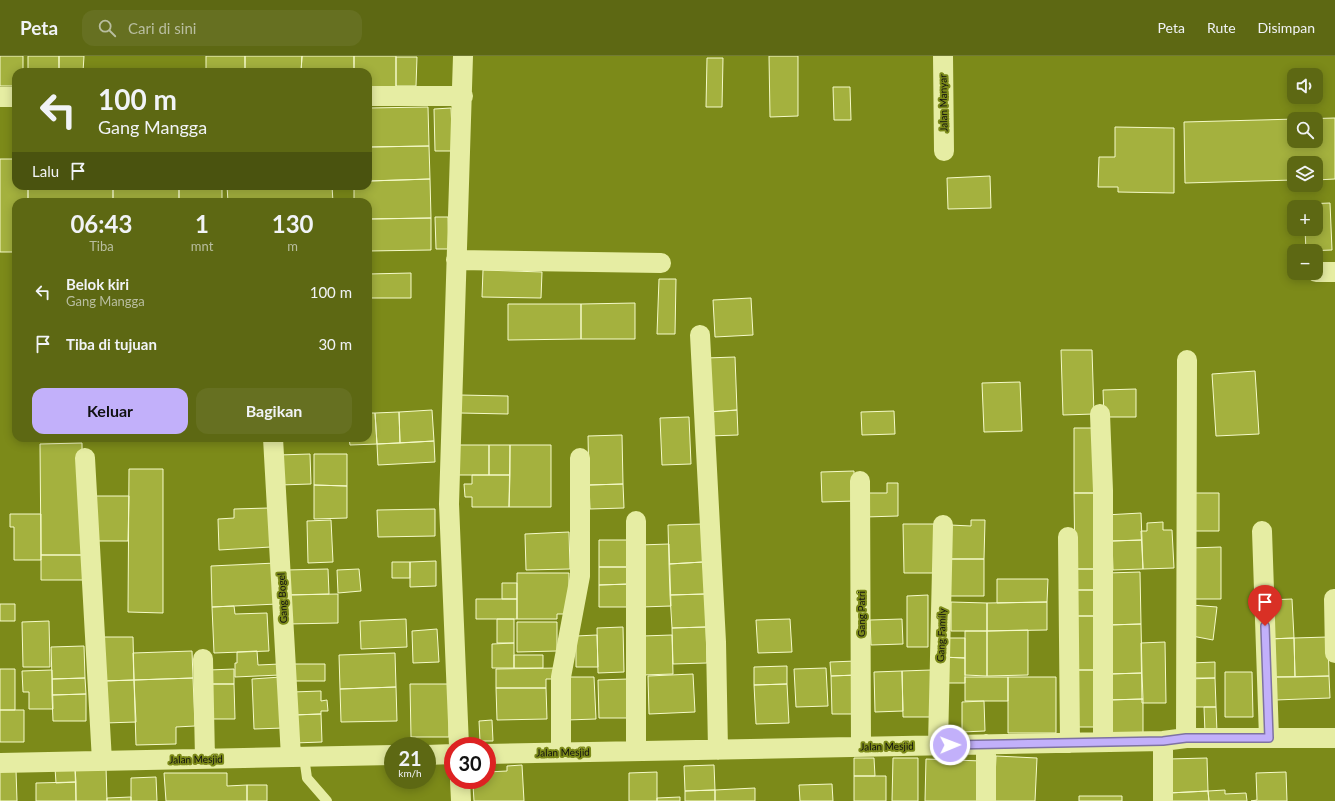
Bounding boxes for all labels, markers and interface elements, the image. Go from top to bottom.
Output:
search box [82,10,362,46]
text: Peta [20,16,58,39]
icon: search [96,17,118,39]
text: Cari di sini [128,19,196,37]
text: Peta [1158,19,1185,36]
text: Rute [1207,19,1236,36]
text: Disimpan [1258,19,1315,36]
map controls [1287,68,1323,280]
button: sound [1287,68,1323,104]
street label: Jalan Manyar [936,74,950,132]
text: 100 m [98,82,177,116]
icon: left [32,84,84,136]
button: search [1287,112,1323,148]
text: Gang Mangga [98,116,207,138]
button: layers [1287,156,1323,192]
icon: arrive [67,160,89,182]
text: Lalu [32,162,59,180]
button: + [1287,200,1323,236]
text: 06:43 [70,209,132,238]
text: 1 [195,209,209,238]
text: 130 [272,209,314,238]
text: Tiba [89,238,114,254]
text: mnt [191,238,213,254]
text: m [287,238,298,254]
button: − [1287,244,1323,280]
text: Belok kiri [66,275,129,293]
icon: left [32,281,54,303]
text: 100 m [310,283,352,301]
text: Gang Mangga [66,293,145,309]
icon: arrive [32,333,54,355]
text: Tiba di tujuan [66,335,157,353]
text: 30 m [318,335,352,353]
button: Keluar [32,388,188,434]
button: Bagikan [196,388,352,434]
street label: Gang Bogel [275,573,289,623]
pin [1248,585,1282,626]
street label: Gang Patri [855,591,867,637]
icon: arrive [1254,591,1276,613]
street label: Gang Family [934,607,948,662]
position arrow [929,724,971,766]
speed limit sign: 30 [444,737,496,789]
street label: Jalan Mesjid [860,740,914,752]
text: 21 [398,746,422,770]
street label: Jalan Mesjid [536,746,590,758]
street label: Jalan Mesjid [169,753,223,765]
text: km/h [398,767,422,779]

